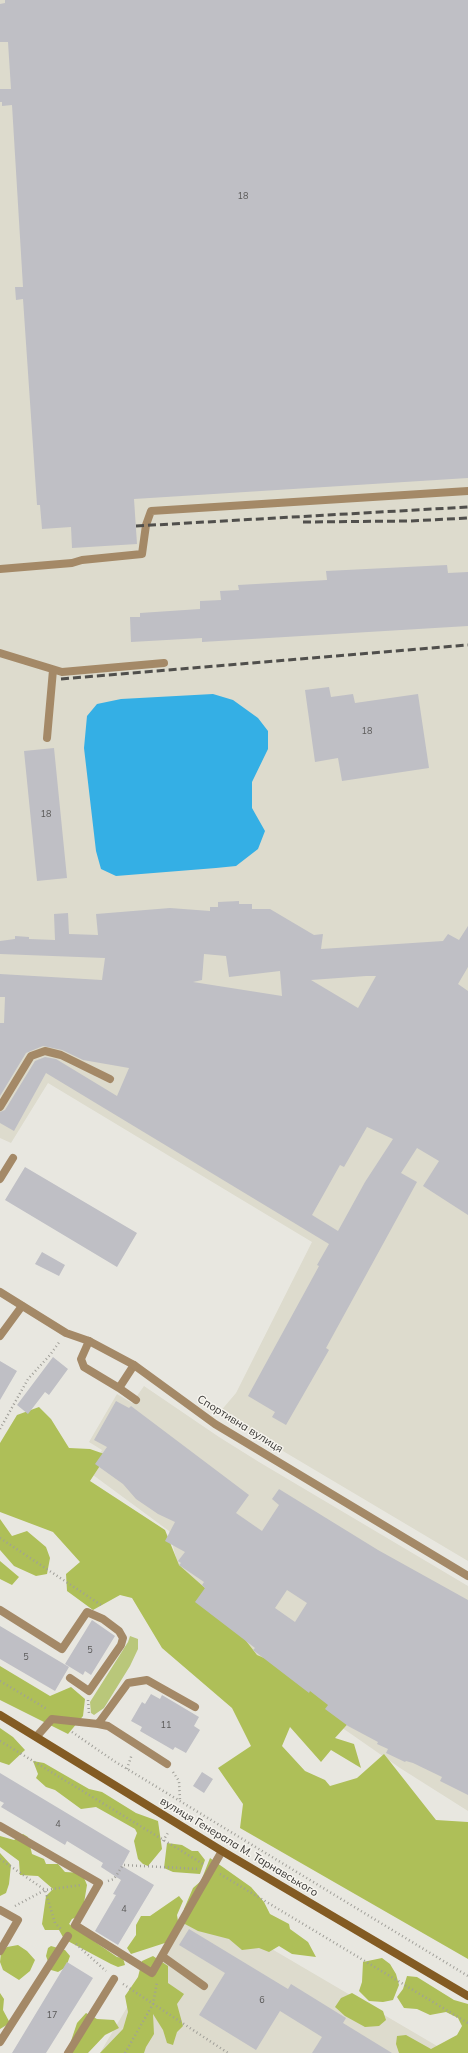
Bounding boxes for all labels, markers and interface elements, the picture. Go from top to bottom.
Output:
house number: 18 [238,191,248,201]
house number: 18 [362,726,372,736]
house number: 18 [41,809,51,819]
street label: Спортивна вулиця [195,1392,285,1456]
house number: 5 [87,1645,93,1655]
house number: 5 [23,1652,29,1662]
house number: 11 [161,1720,171,1730]
street label: вулиця Генерала М. Тарнавського [158,1794,320,1900]
house number: 4 [55,1819,61,1829]
house number: 4 [121,1904,127,1914]
house number: 6 [259,1995,265,2005]
house number: 17 [47,2010,57,2020]

